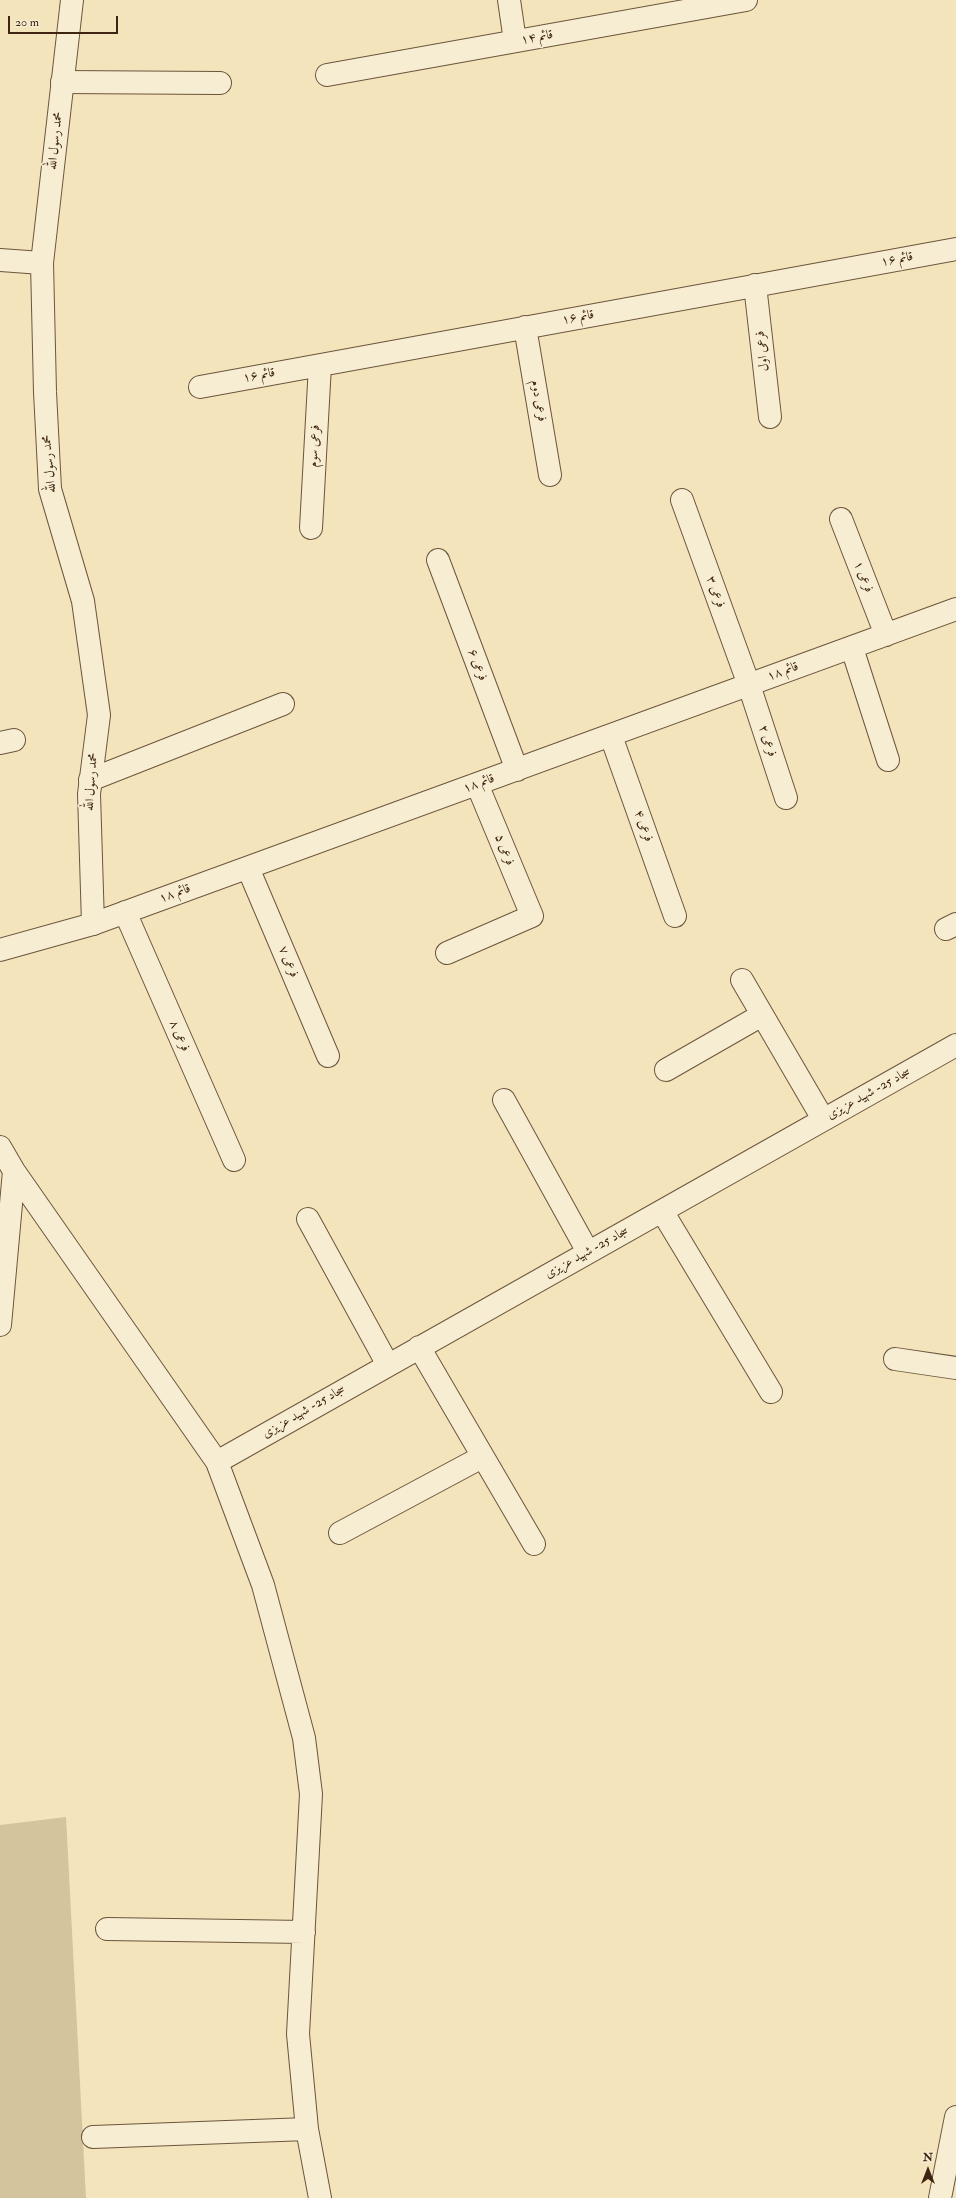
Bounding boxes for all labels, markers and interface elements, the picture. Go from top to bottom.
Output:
scale bar [10,8,120,34]
text: 20 m [15,15,39,30]
street label: قائم ۱۴ [520,27,554,49]
street label: محمد رسول الله [45,111,67,171]
street label: قائم ۱۶ [880,249,914,271]
street label: قائم ۱۶ [561,307,595,329]
street label: فرعی اول [753,330,773,372]
street label: قائم ۱۶ [242,365,276,387]
street label: فرعی دوم [527,379,549,423]
street label: فرعی سوم [306,424,324,468]
street label: محمد رسول الله [40,434,60,494]
street label: فرعی ۱ [850,559,876,595]
street label: فرعی ۳ [702,574,728,610]
street label: فرعی ۶ [464,647,490,683]
street label: قائم ۱۸ [765,659,801,685]
street label: فرعی ۲ [755,723,779,759]
street label: محمد رسول الله [82,752,102,812]
street label: قائم ۱۸ [461,771,497,797]
street label: فرعی ۴ [630,808,656,844]
street label: فرعی ۵ [491,832,517,868]
street label: قائم ۱۸ [157,881,193,907]
street label: فرعی ۷ [274,944,302,980]
street label: فرعی ۸ [165,1018,193,1054]
street label: سجاد 25- شهید عزیزی [824,1065,914,1123]
street label: سجاد 25- شهید عزیزی [542,1224,632,1282]
street label: سجاد 25- شهید عزیزی [260,1382,348,1442]
north arrow [908,2150,948,2190]
text: N [923,2151,933,2164]

